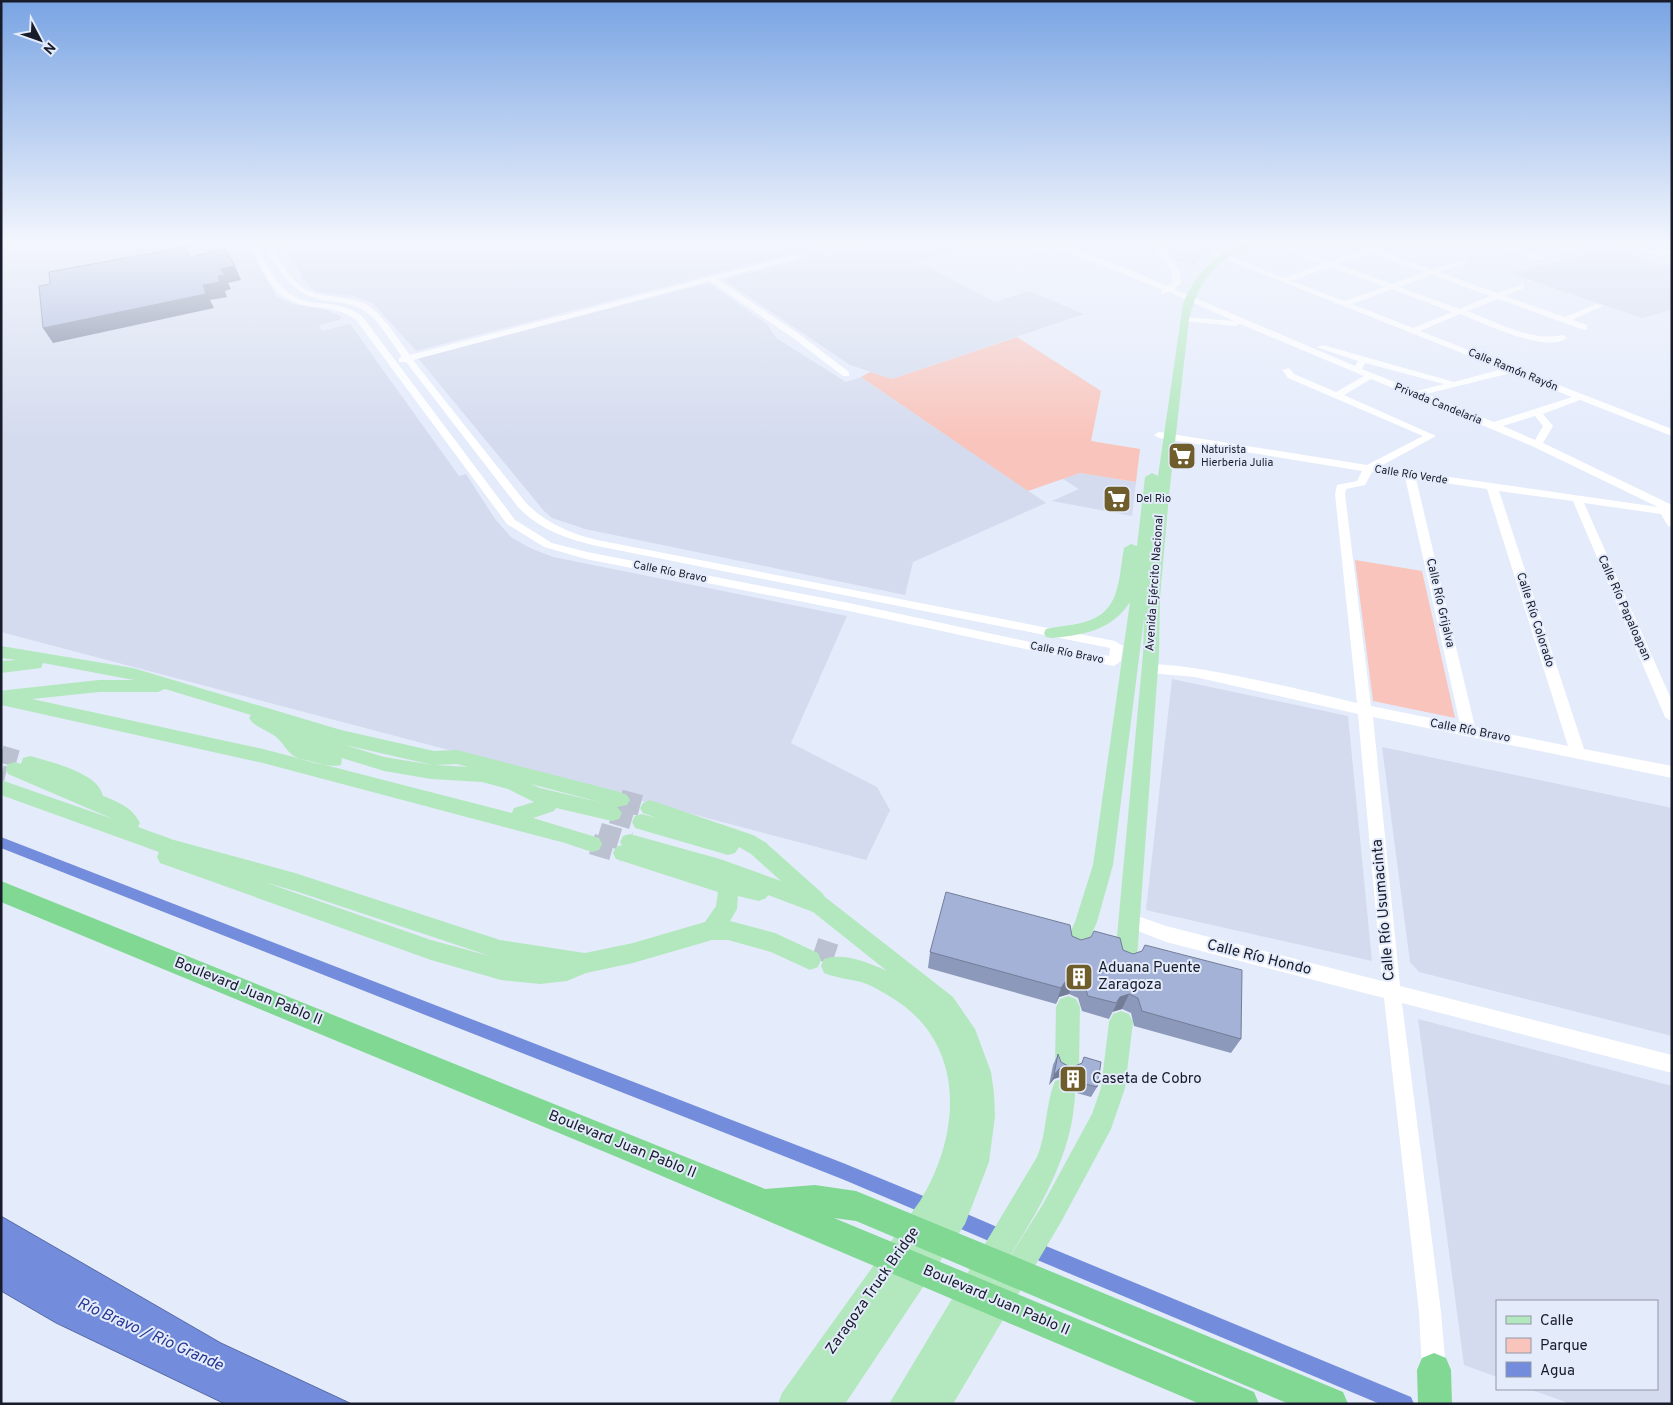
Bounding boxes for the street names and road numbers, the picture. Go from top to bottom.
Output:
street label: Calle Ramón Rayón [1466,346,1560,394]
street label: Privada Candelaria [1392,380,1484,428]
street label: Calle Río Verde [1373,462,1449,488]
street label: Avenida Ejército Nacional [1142,514,1168,652]
street label: Calle Río Papaloapan [1594,553,1654,663]
street label: Calle Río Grijalva [1422,557,1458,649]
street label: Calle Río Bravo [632,558,708,586]
street label: Calle Río Colorado [1512,571,1558,670]
street label: Calle Río Bravo [1029,639,1105,667]
street label: Calle Río Bravo [1428,715,1512,747]
street label: Calle Río Usumacinta [1368,838,1400,982]
street label: Calle Río Hondo [1205,936,1313,980]
street label: Boulevard Juan Pablo II [171,954,325,1030]
street label: Boulevard Juan Pablo II [545,1107,699,1183]
street label: Zaragoza Truck Bridge [822,1224,924,1358]
street label: Boulevard Juan Pablo II [920,1261,1072,1341]

